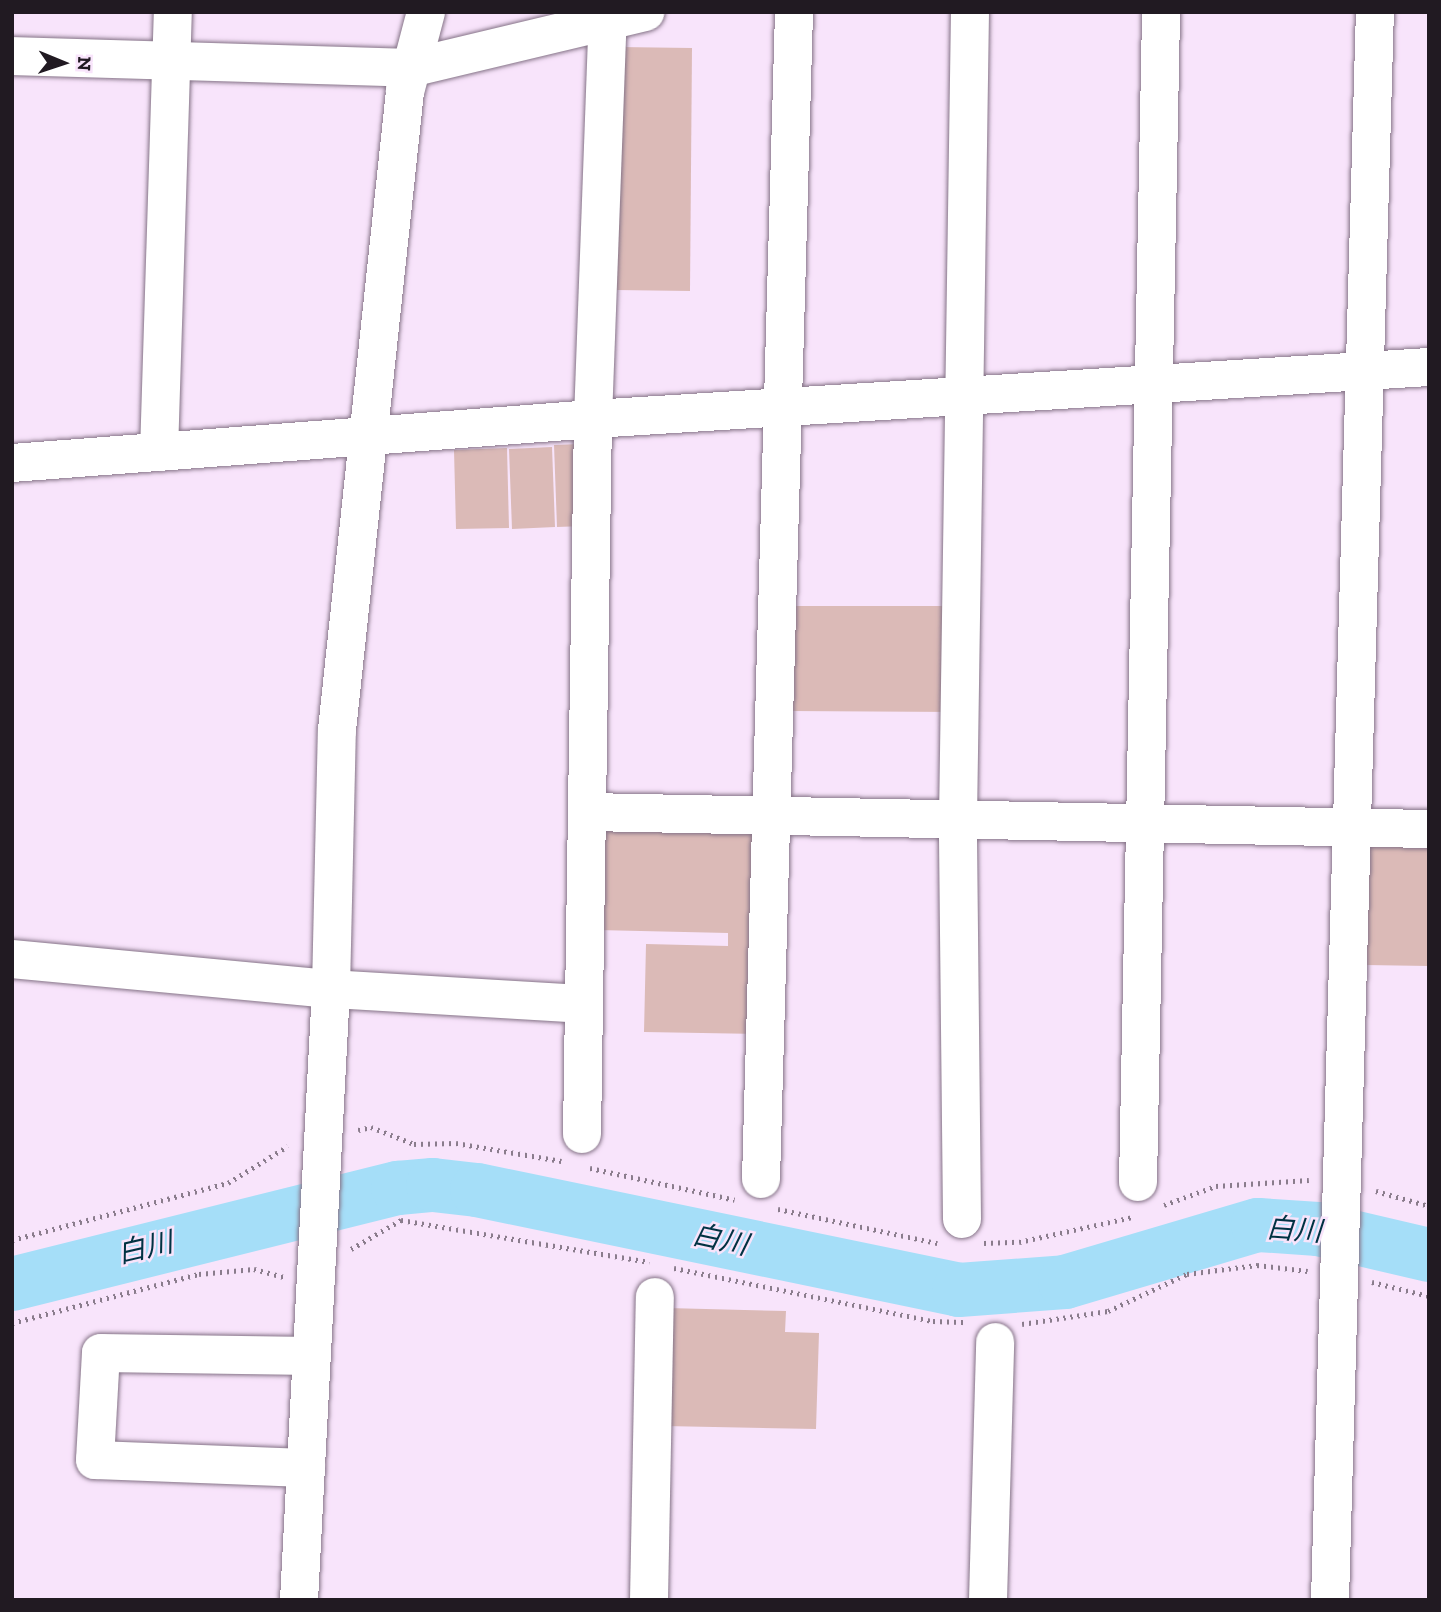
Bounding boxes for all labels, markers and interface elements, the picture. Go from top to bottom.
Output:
north arrow [28,28,98,98]
text: N [73,56,96,71]
water label: 白川 [1265,1211,1323,1249]
water label: 白川 [689,1218,751,1262]
water label: 白川 [114,1225,176,1271]

